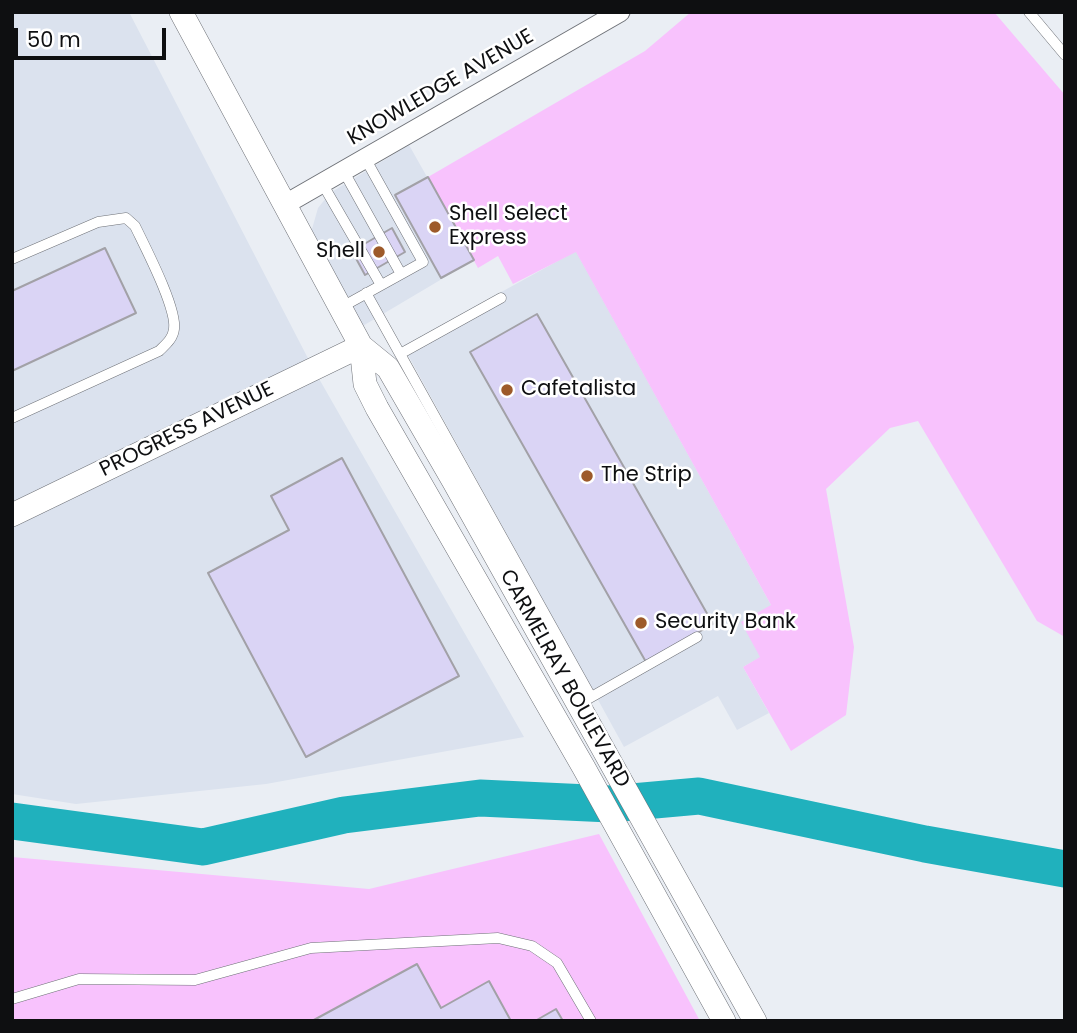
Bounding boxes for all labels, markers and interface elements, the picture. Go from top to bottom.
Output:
scale bar [18,14,170,58]
street label: KNOWLEDGE AVENUE [344,24,538,152]
text: 50 m [27,25,81,54]
place label: Shell Select Express [449,202,568,252]
marker: Shell Select Express [427,219,443,235]
place label: Shell [316,239,365,265]
marker: Shell [371,244,387,260]
street label: PROGRESS AVENUE [96,377,278,483]
place label: Cafetalista [521,377,636,403]
marker: Cafetalista [499,382,515,398]
place label: The Strip [601,463,692,489]
marker: The Strip [579,468,595,484]
street label: CARMELRAY BOULEVARD [494,566,634,792]
place label: Security Bank [655,610,796,636]
marker: Security Bank [633,615,649,631]

